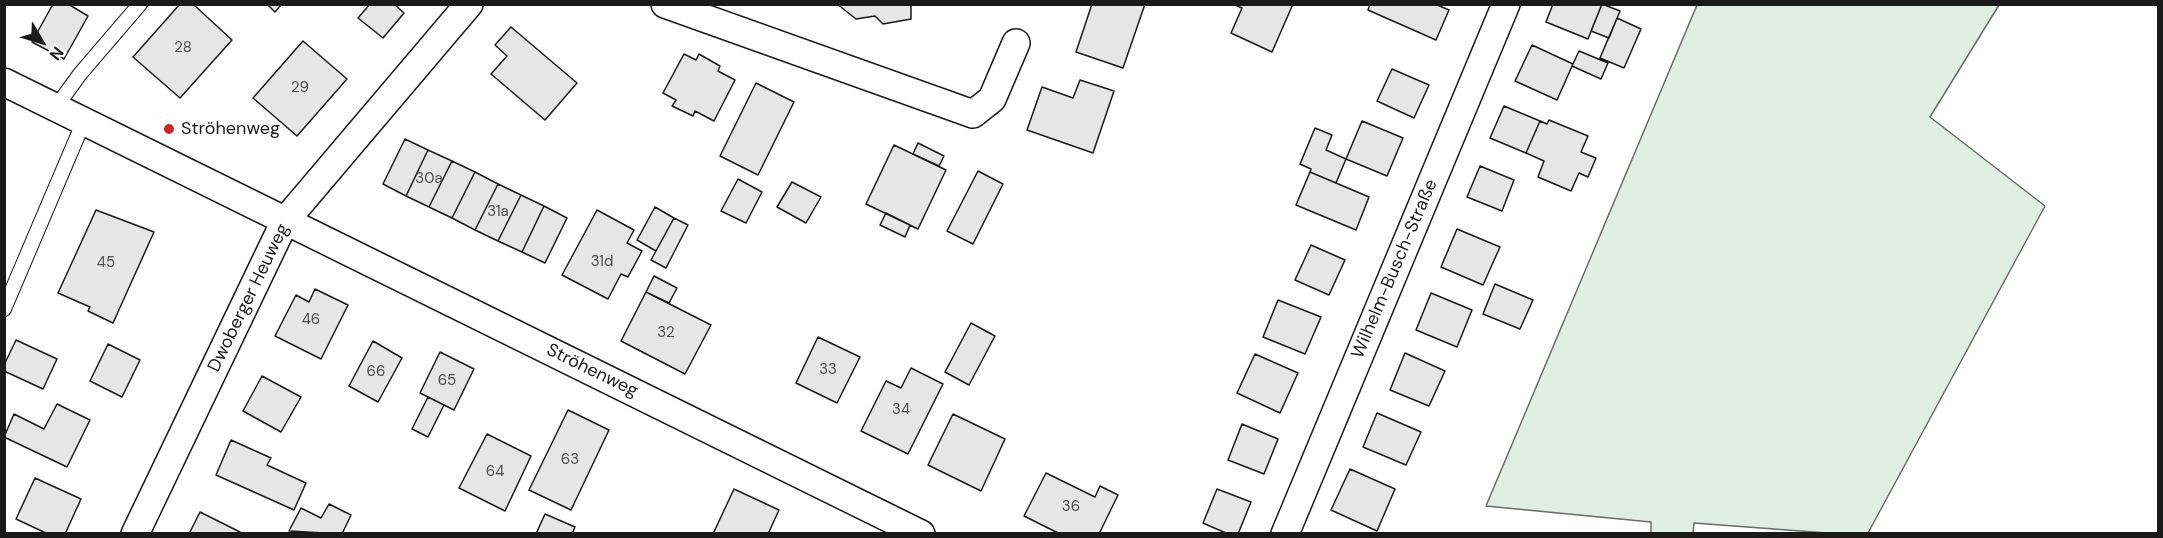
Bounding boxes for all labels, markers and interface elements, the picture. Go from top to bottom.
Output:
north arrow [12,12,72,72]
house number: 28 [174,39,192,57]
text: N [45,42,68,64]
house number: 29 [291,79,309,97]
place label: Ströhenweg [181,118,280,140]
marker: Ströhenweg [162,122,176,136]
house number: 30a [415,170,443,188]
street label: Wilhelm-Busch-Straße [1347,176,1443,362]
house number: 31a [487,203,509,221]
street label: Dwoberger Heuweg [204,220,294,376]
house number: 31d [591,253,613,271]
house number: 45 [97,254,115,272]
house number: 46 [302,311,320,329]
house number: 32 [657,324,675,342]
street label: Ströhenweg [543,340,641,402]
house number: 33 [819,361,837,379]
house number: 66 [367,363,385,381]
house number: 65 [438,372,456,390]
house number: 34 [892,401,910,419]
house number: 63 [561,451,579,469]
house number: 64 [486,463,504,481]
house number: 36 [1062,498,1080,516]

